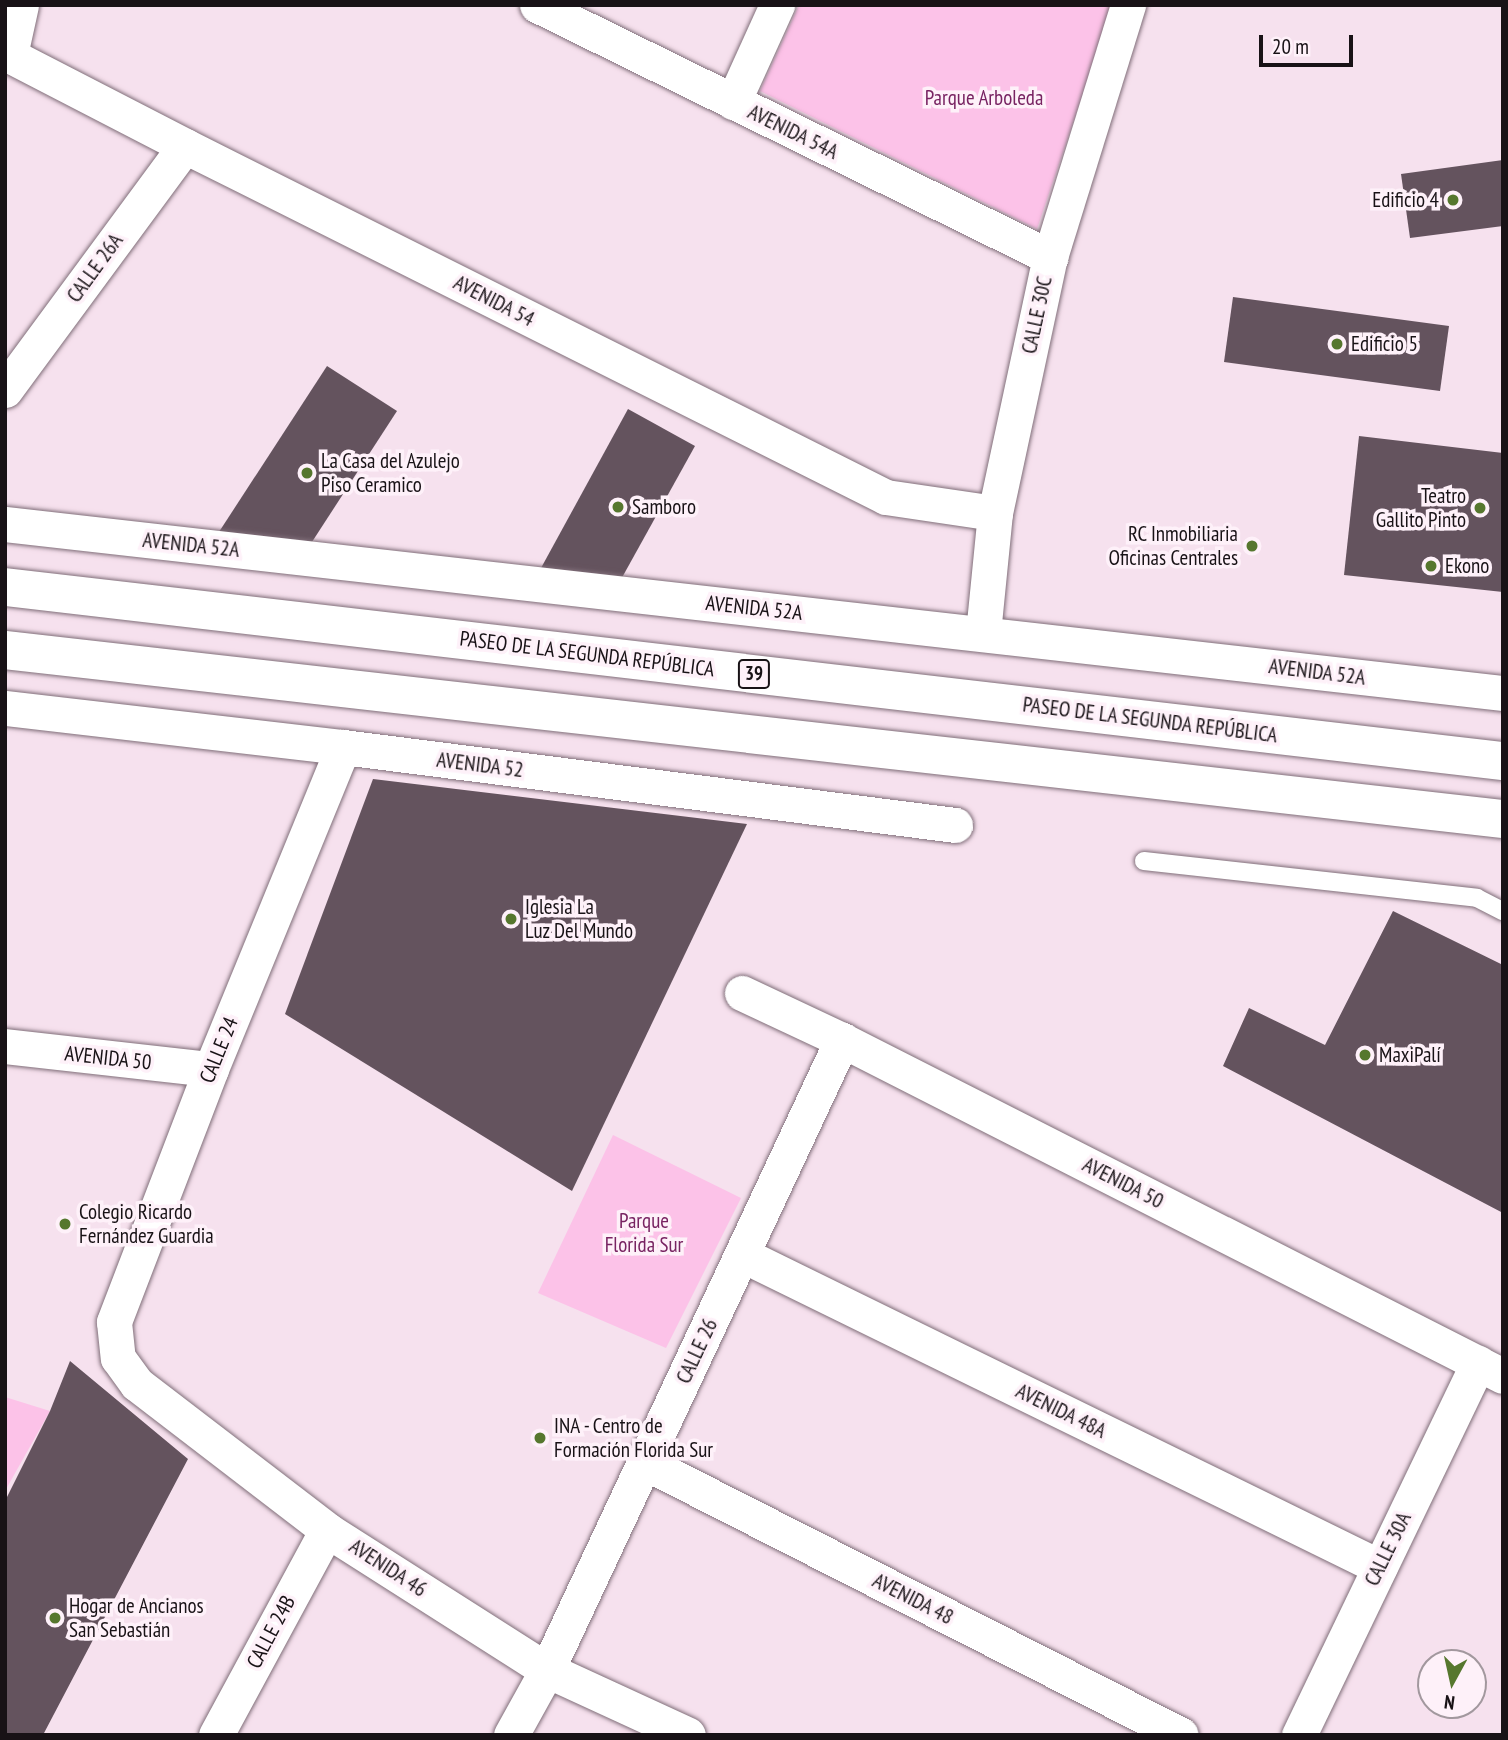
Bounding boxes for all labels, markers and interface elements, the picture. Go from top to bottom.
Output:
scale bar [1263,21,1358,65]
text: 20 m [1272,33,1309,60]
park label: Parque Arboleda [924,85,1044,111]
street label: AVENIDA 54A [744,99,842,165]
place label: Edificio 4 [1372,187,1439,213]
marker: Edificio 4 [1445,192,1461,208]
street label: CALLE 26A [62,229,128,307]
street label: AVENIDA 54 [449,270,539,332]
street label: CALLE 30C [1017,274,1057,356]
place label: Edificio 5 [1351,331,1418,357]
marker: Edificio 5 [1329,336,1345,352]
place label: La Casa del Azulejo Piso Ceramico [321,448,461,498]
marker: La Casa del Azulejo Piso Ceramico [299,465,315,481]
place label: Teatro Gallito Pinto [1376,483,1466,533]
place label: Samboro [632,494,696,520]
marker: Samboro [610,499,626,515]
marker: Teatro Gallito Pinto [1472,500,1488,516]
place label: RC Inmobiliaria Oficinas Centrales [1109,521,1238,571]
street label: AVENIDA 52A [141,527,241,563]
marker: RC Inmobiliaria Oficinas Centrales [1244,538,1260,554]
place label: Ekono [1445,553,1489,579]
marker: Ekono [1423,558,1439,574]
street label: AVENIDA 52A [704,590,804,626]
street label: PASEO DE LA SEGUNDA REPÚBLICA [458,626,716,682]
street label: AVENIDA 52A [1267,654,1367,690]
road number: 39 [736,659,772,690]
street label: PASEO DE LA SEGUNDA REPÚBLICA [1021,692,1279,748]
street label: AVENIDA 52 [435,747,525,783]
place label: Iglesia La Luz Del Mundo [525,894,633,944]
marker: Iglesia La Luz Del Mundo [503,911,519,927]
street label: CALLE 24 [194,1013,244,1087]
street label: AVENIDA 50 [63,1041,153,1075]
place label: MaxiPalí [1379,1042,1441,1068]
marker: MaxiPalí [1357,1047,1373,1063]
street label: AVENIDA 50 [1078,1152,1168,1214]
place label: Colegio Ricardo Fernández Guardia [79,1199,214,1249]
park label: Parque Florida Sur [605,1208,683,1258]
marker: Colegio Ricardo Fernández Guardia [57,1216,73,1232]
street label: CALLE 26 [671,1314,723,1388]
street label: AVENIDA 48A [1012,1378,1110,1444]
place label: INA - Centro de Formación Florida Sur [554,1413,713,1463]
marker: INA - Centro de Formación Florida Sur [532,1430,548,1446]
street label: CALLE 30A [1359,1508,1417,1590]
street label: AVENIDA 46 [344,1533,432,1603]
street label: AVENIDA 48 [868,1568,958,1630]
street label: CALLE 24B [241,1591,301,1673]
place label: Hogar de Ancianos San Sebastián [69,1593,204,1643]
marker: Hogar de Ancianos San Sebastián [47,1610,63,1626]
north arrow [1417,1649,1487,1719]
text: N [1443,1690,1456,1715]

